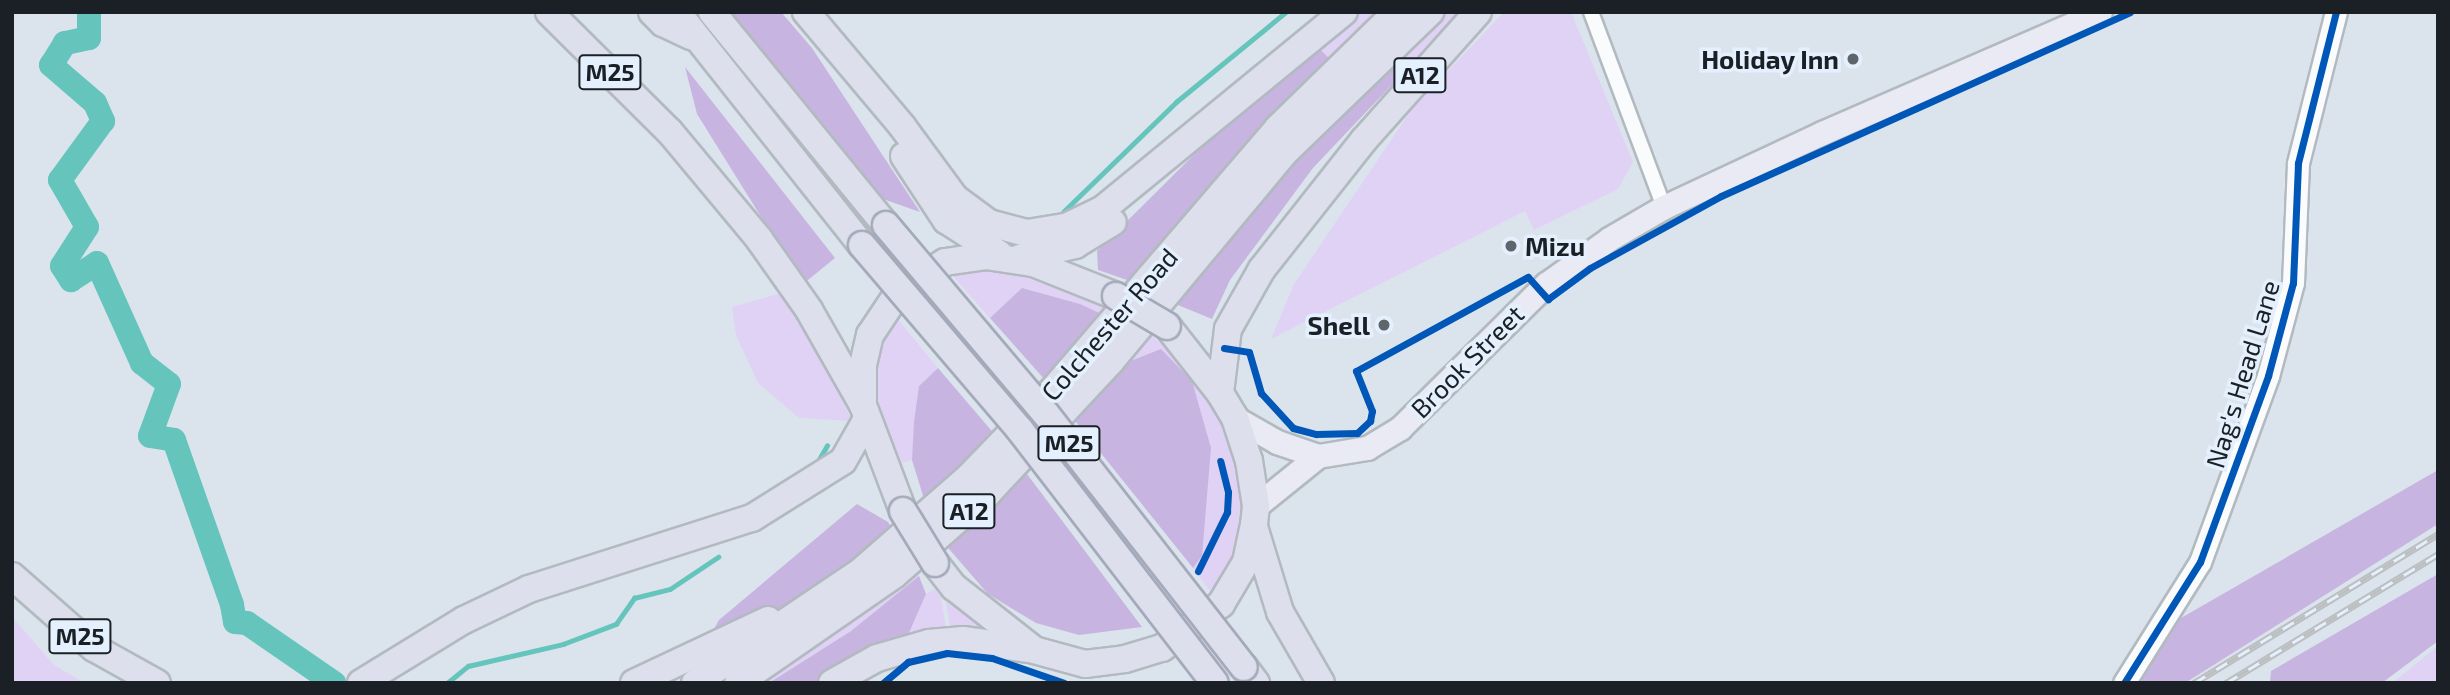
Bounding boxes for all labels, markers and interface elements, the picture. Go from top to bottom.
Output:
place label: Holiday Inn [1701,43,1839,75]
marker: Holiday Inn [1845,51,1861,67]
road number: M25 [577,52,643,92]
road number: A12 [1392,54,1448,96]
place label: Mizu [1525,230,1585,262]
marker: Mizu [1503,238,1519,254]
street label: Colchester Road [1034,241,1184,407]
street label: Nag's Head Lane [2199,276,2285,472]
street label: Brook Street [1404,298,1530,424]
place label: Shell [1307,309,1370,341]
marker: Shell [1376,317,1392,333]
road number: M25 [1036,422,1102,463]
road number: A12 [941,490,997,532]
road number: M25 [47,616,113,656]

